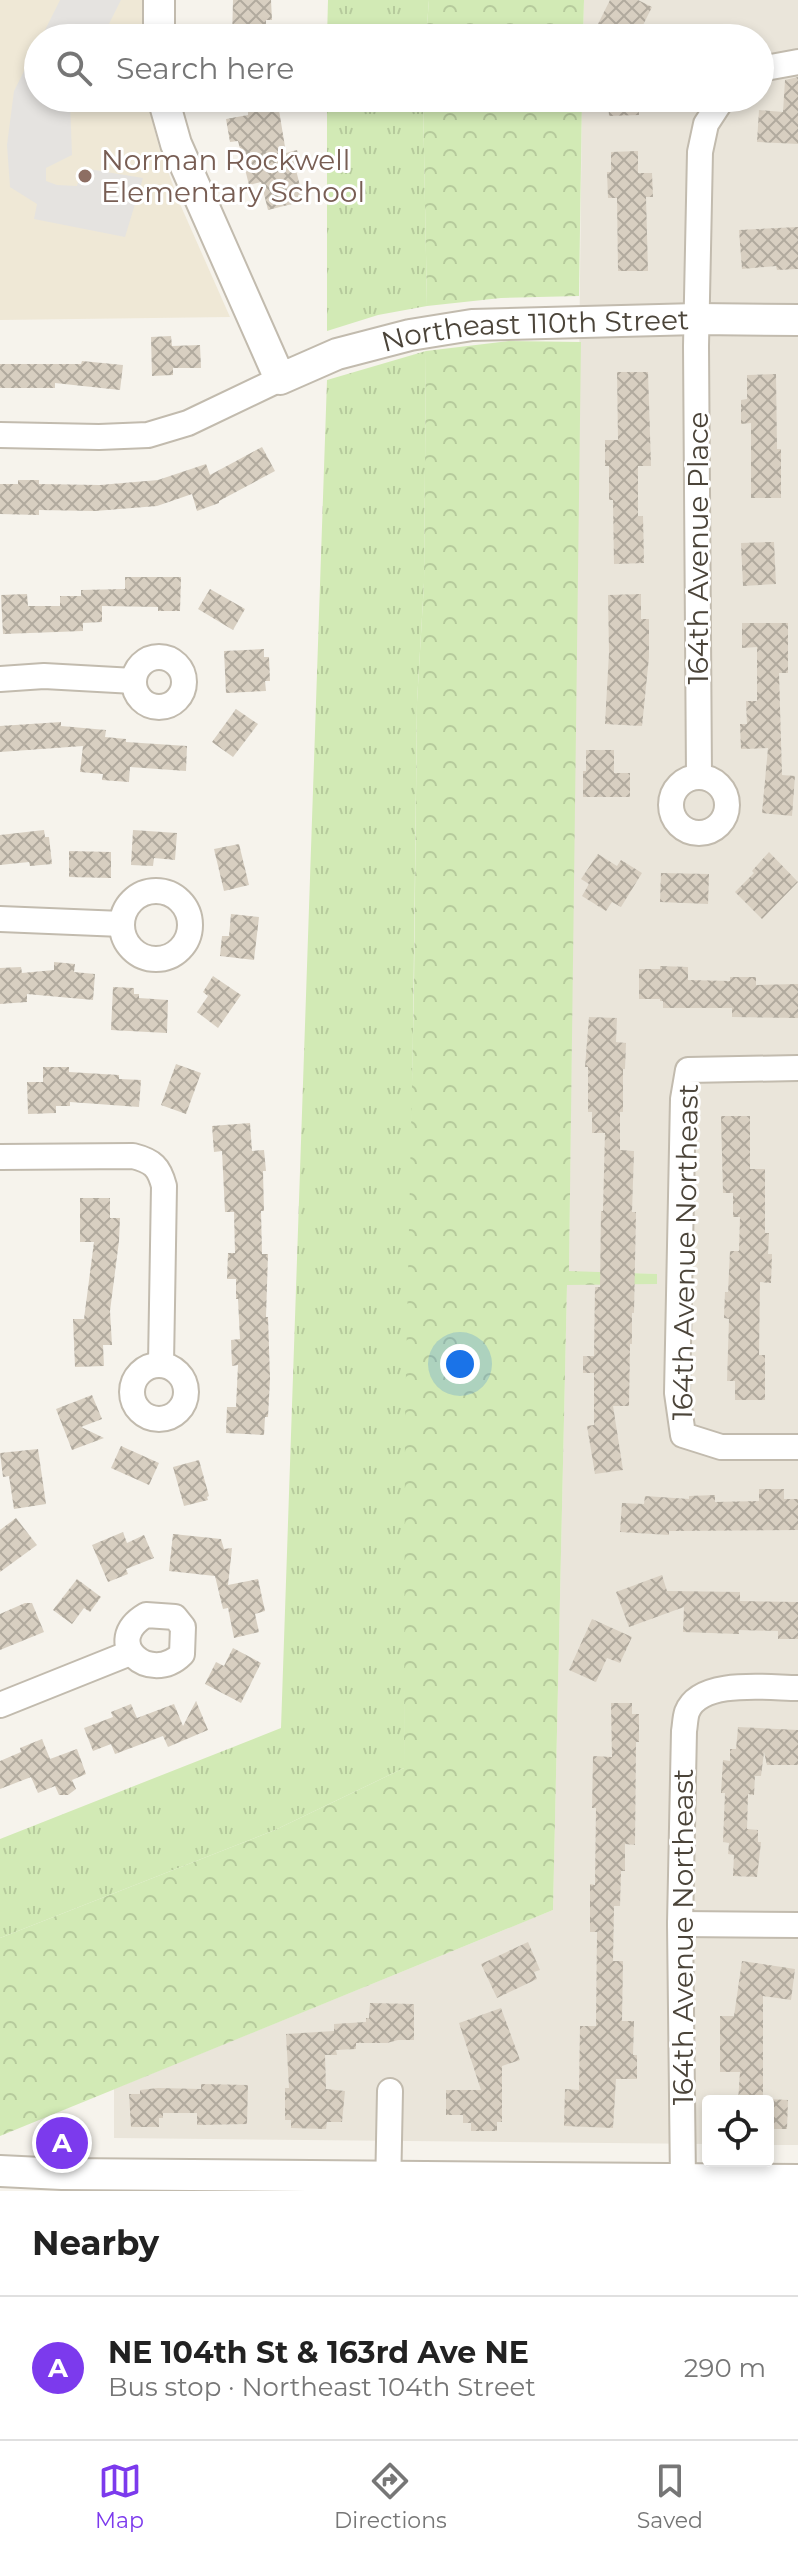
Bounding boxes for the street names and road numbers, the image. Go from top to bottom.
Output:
street label: Northeast 110th Street [378,302,690,359]
street label: 164th Avenue Place [681,412,715,684]
street label: 164th Avenue Northeast [665,1083,705,1421]
street label: 164th Avenue Northeast [666,1769,700,2105]

